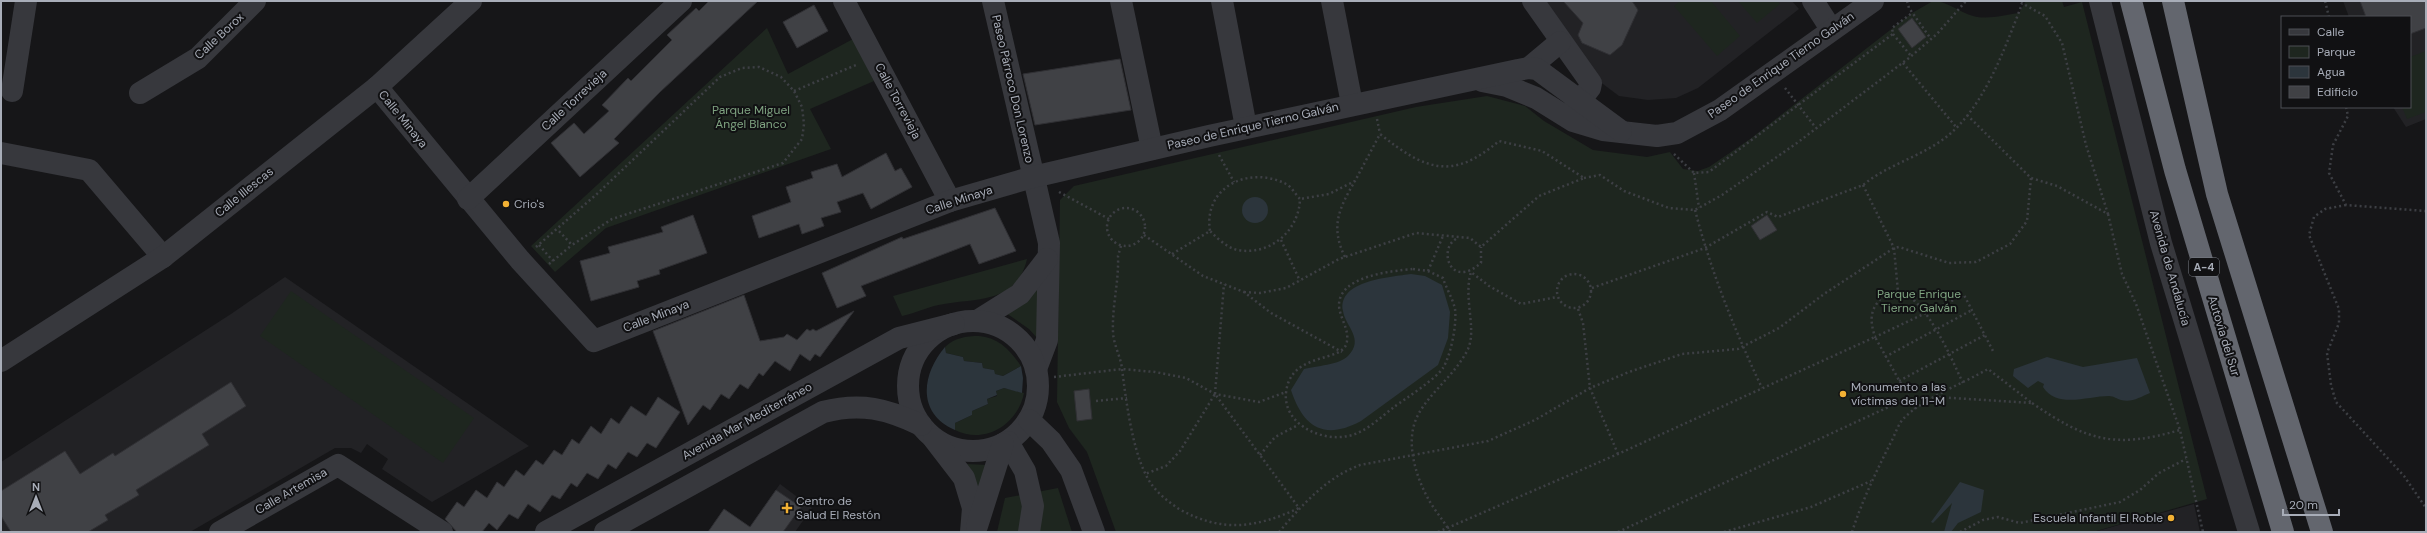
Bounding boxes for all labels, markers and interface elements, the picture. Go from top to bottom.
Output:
street label: Paseo de Enrique Tierno Galván [1705,8,1857,122]
street label: Calle Borox [191,9,247,63]
street label: Paseo Párroco Don Lorenzo [988,13,1038,165]
legend [2281,16,2411,108]
text: Calle [2317,24,2344,40]
text: Parque [2317,44,2356,60]
street label: Calle Torrevieja [871,60,925,142]
text: Agua [2317,64,2345,80]
street label: Calle Torrevieja [538,66,610,134]
text: Edificio [2317,84,2358,100]
street label: Calle Minaya [375,87,431,151]
street label: Paseo de Enrique Tierno Galván [1166,98,1340,153]
park label: Parque Miguel Ángel Blanco [712,102,790,132]
street label: Calle Illescas [211,163,277,221]
street label: Calle Minaya [923,182,995,218]
place label: Crio's [514,196,544,212]
marker: Crio's [501,199,511,209]
street label: Avenida de Andalucía [2146,208,2194,328]
road number: A-4 [2189,258,2219,276]
park label: Parque Enrique Tierno Galván [1877,286,1961,316]
street label: Autovía del Sur [2204,294,2244,379]
street label: Calle Minaya [621,296,691,336]
street label: Avenida Mar Mediterráneo [679,379,815,463]
place label: Monumento a las víctimas del 11-M [1851,379,1946,409]
marker: Monumento a las víctimas del 11-M [1838,389,1848,399]
street label: Calle Artemisa [252,464,330,518]
north arrow [16,477,56,517]
text: N [32,480,40,494]
scale bar [2283,491,2339,517]
place label: Centro de Salud El Restón [796,493,880,523]
text: 20 m [2289,497,2318,513]
marker: Centro de Salud El Restón [781,502,793,514]
place label: Escuela Infantil El Roble [2033,510,2163,526]
marker: Escuela Infantil El Roble [2166,513,2176,523]

